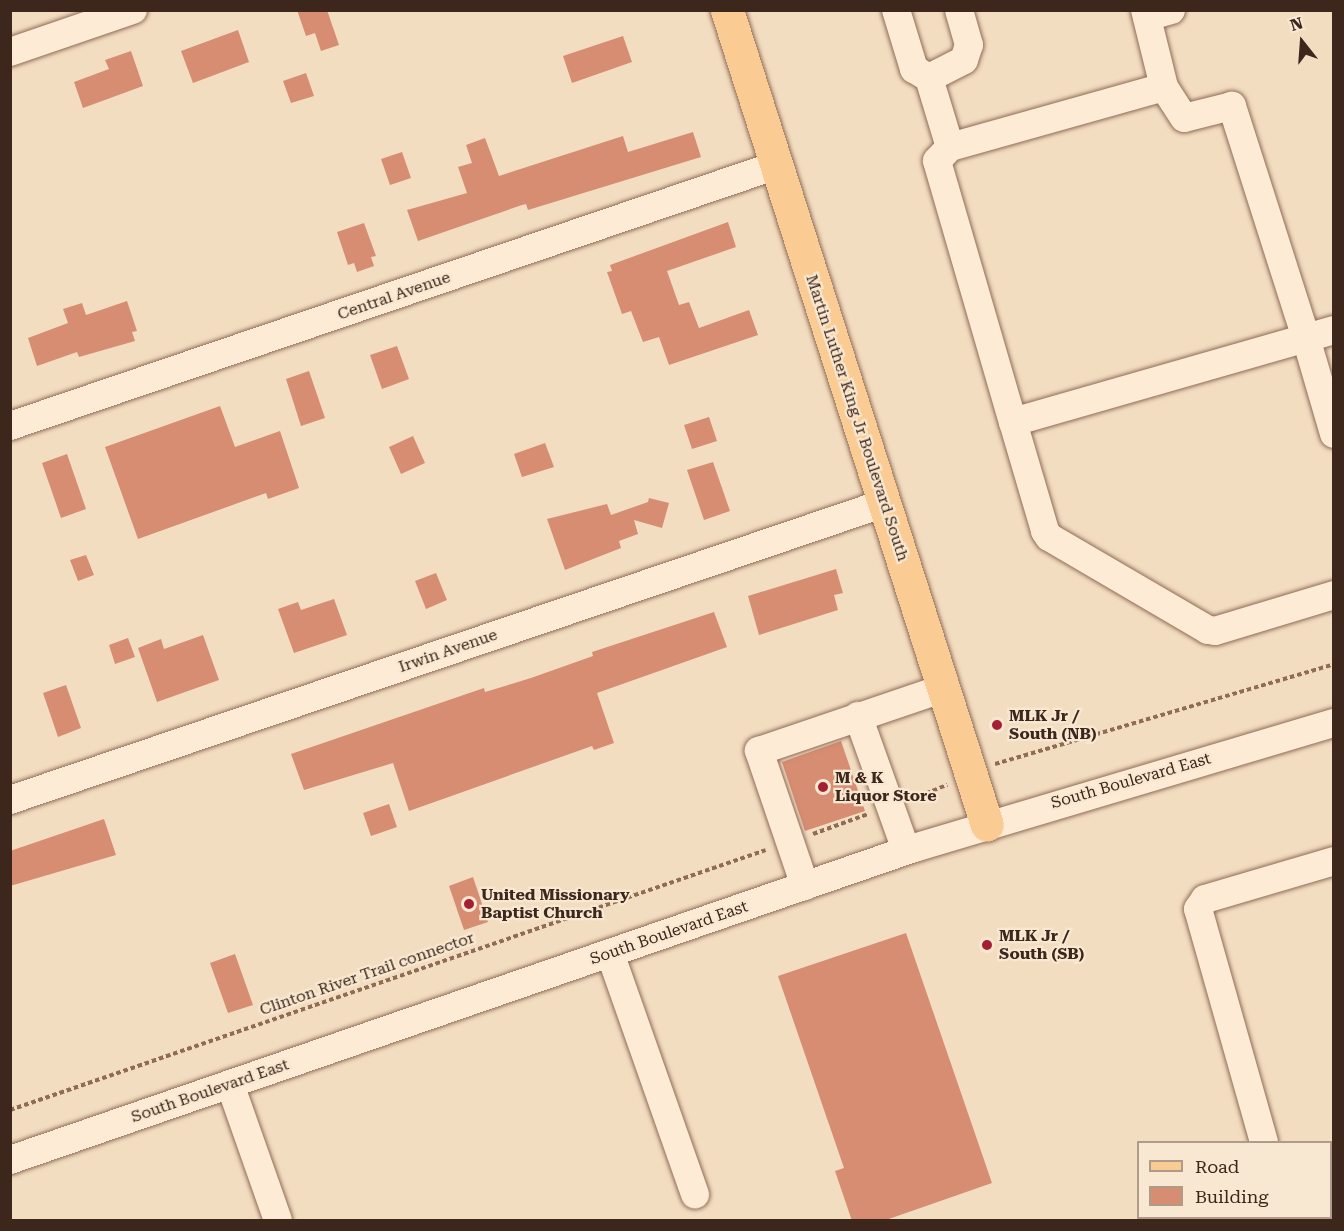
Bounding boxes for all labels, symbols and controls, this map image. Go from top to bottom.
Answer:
north arrow [1272,12,1332,72]
text: N [1288,13,1305,35]
street label: Central Avenue [335,268,453,324]
street label: Martin Luther King Jr Boulevard South [802,272,912,564]
street label: Irwin Avenue [396,625,500,677]
place label: MLK Jr / South (NB) [1009,706,1096,744]
marker: MLK Jr / South (NB) [990,718,1004,732]
street label: South Boulevard East [1049,749,1213,813]
place label: M & K Liquor Store [835,768,937,806]
marker: M & K Liquor Store [816,780,830,794]
place label: United Missionary Baptist Church [481,885,630,923]
marker: United Missionary Baptist Church [462,897,476,911]
street label: South Boulevard East [588,897,750,969]
place label: MLK Jr / South (SB) [999,926,1084,964]
street label: Clinton River Trail connector [257,928,477,1020]
marker: MLK Jr / South (SB) [980,938,994,952]
street label: South Boulevard East [129,1055,291,1127]
legend [1137,1141,1332,1219]
text: Road [1195,1156,1239,1177]
text: Building [1195,1186,1269,1207]

